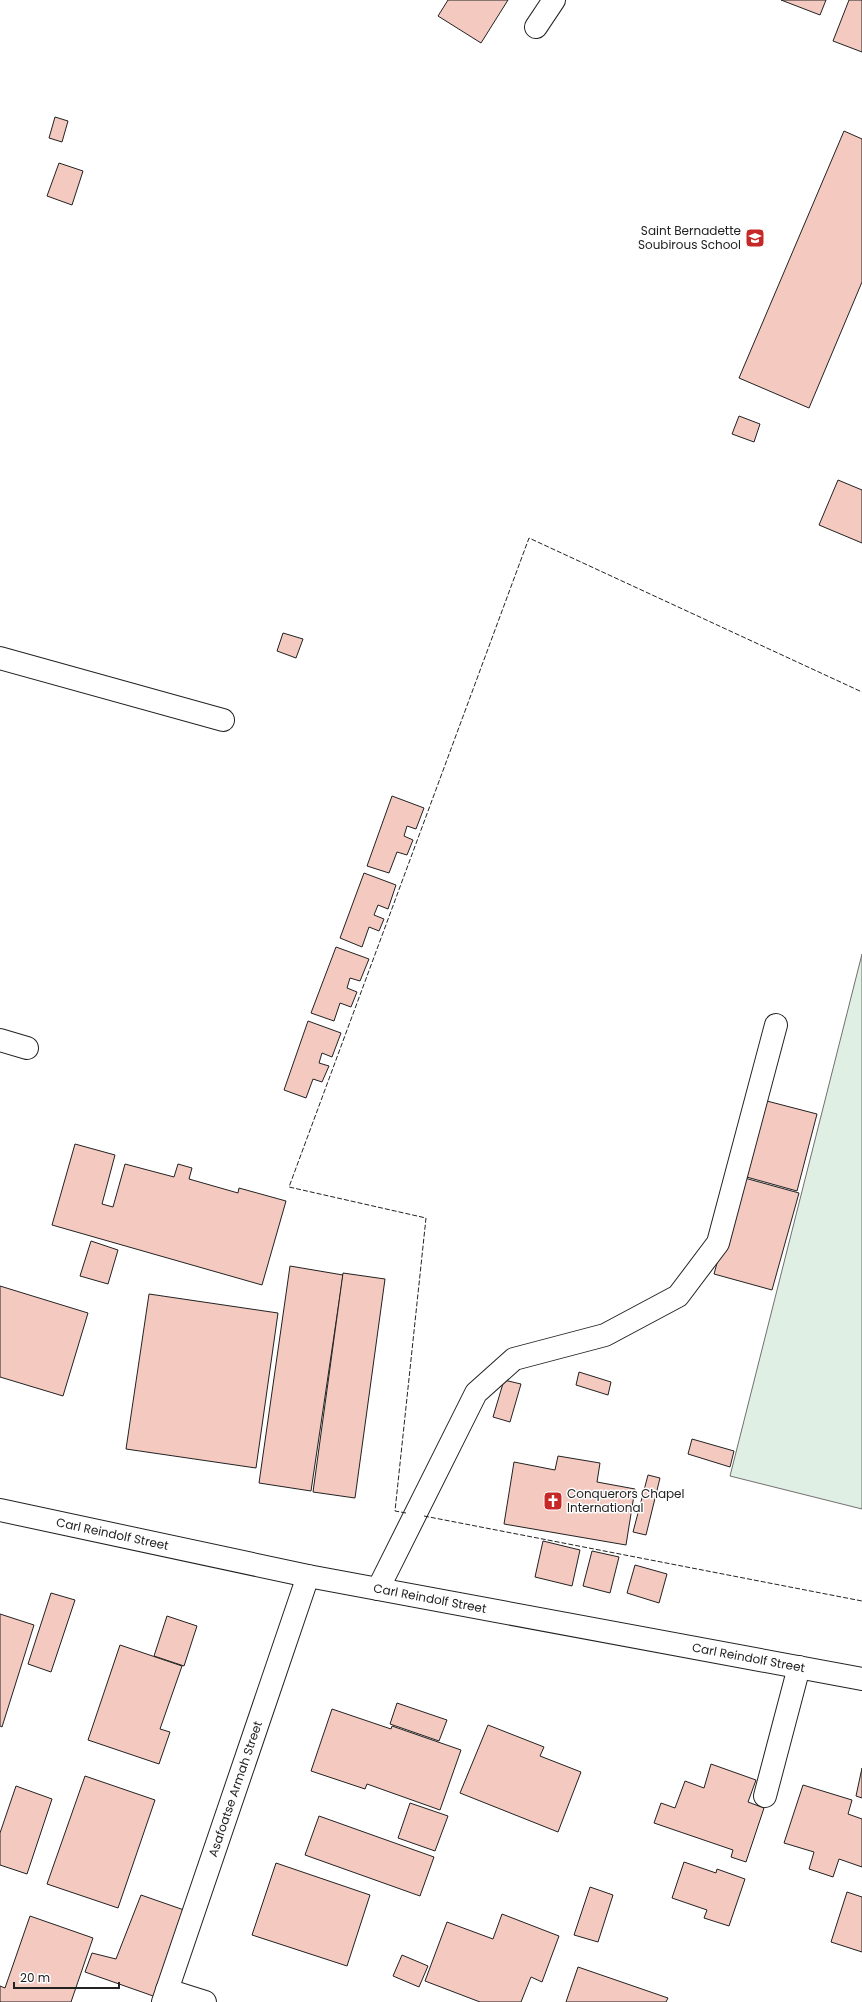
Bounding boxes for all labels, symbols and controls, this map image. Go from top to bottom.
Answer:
place label: Saint Bernadette Soubirous School [638,222,741,253]
school or university icon: Saint Bernadette Soubirous School [744,227,766,249]
place label: Conquerors Chapel International [567,1485,685,1516]
church icon: Conquerors Chapel International [542,1490,564,1512]
street label: Carl Reindolf Street [55,1513,170,1554]
street label: Carl Reindolf Street [372,1579,488,1617]
street label: Carl Reindolf Street [691,1639,806,1676]
street label: Asafoatse Armah Street [204,1719,266,1859]
scale bar [14,1964,119,1990]
text: 20 m [20,1969,50,1986]

